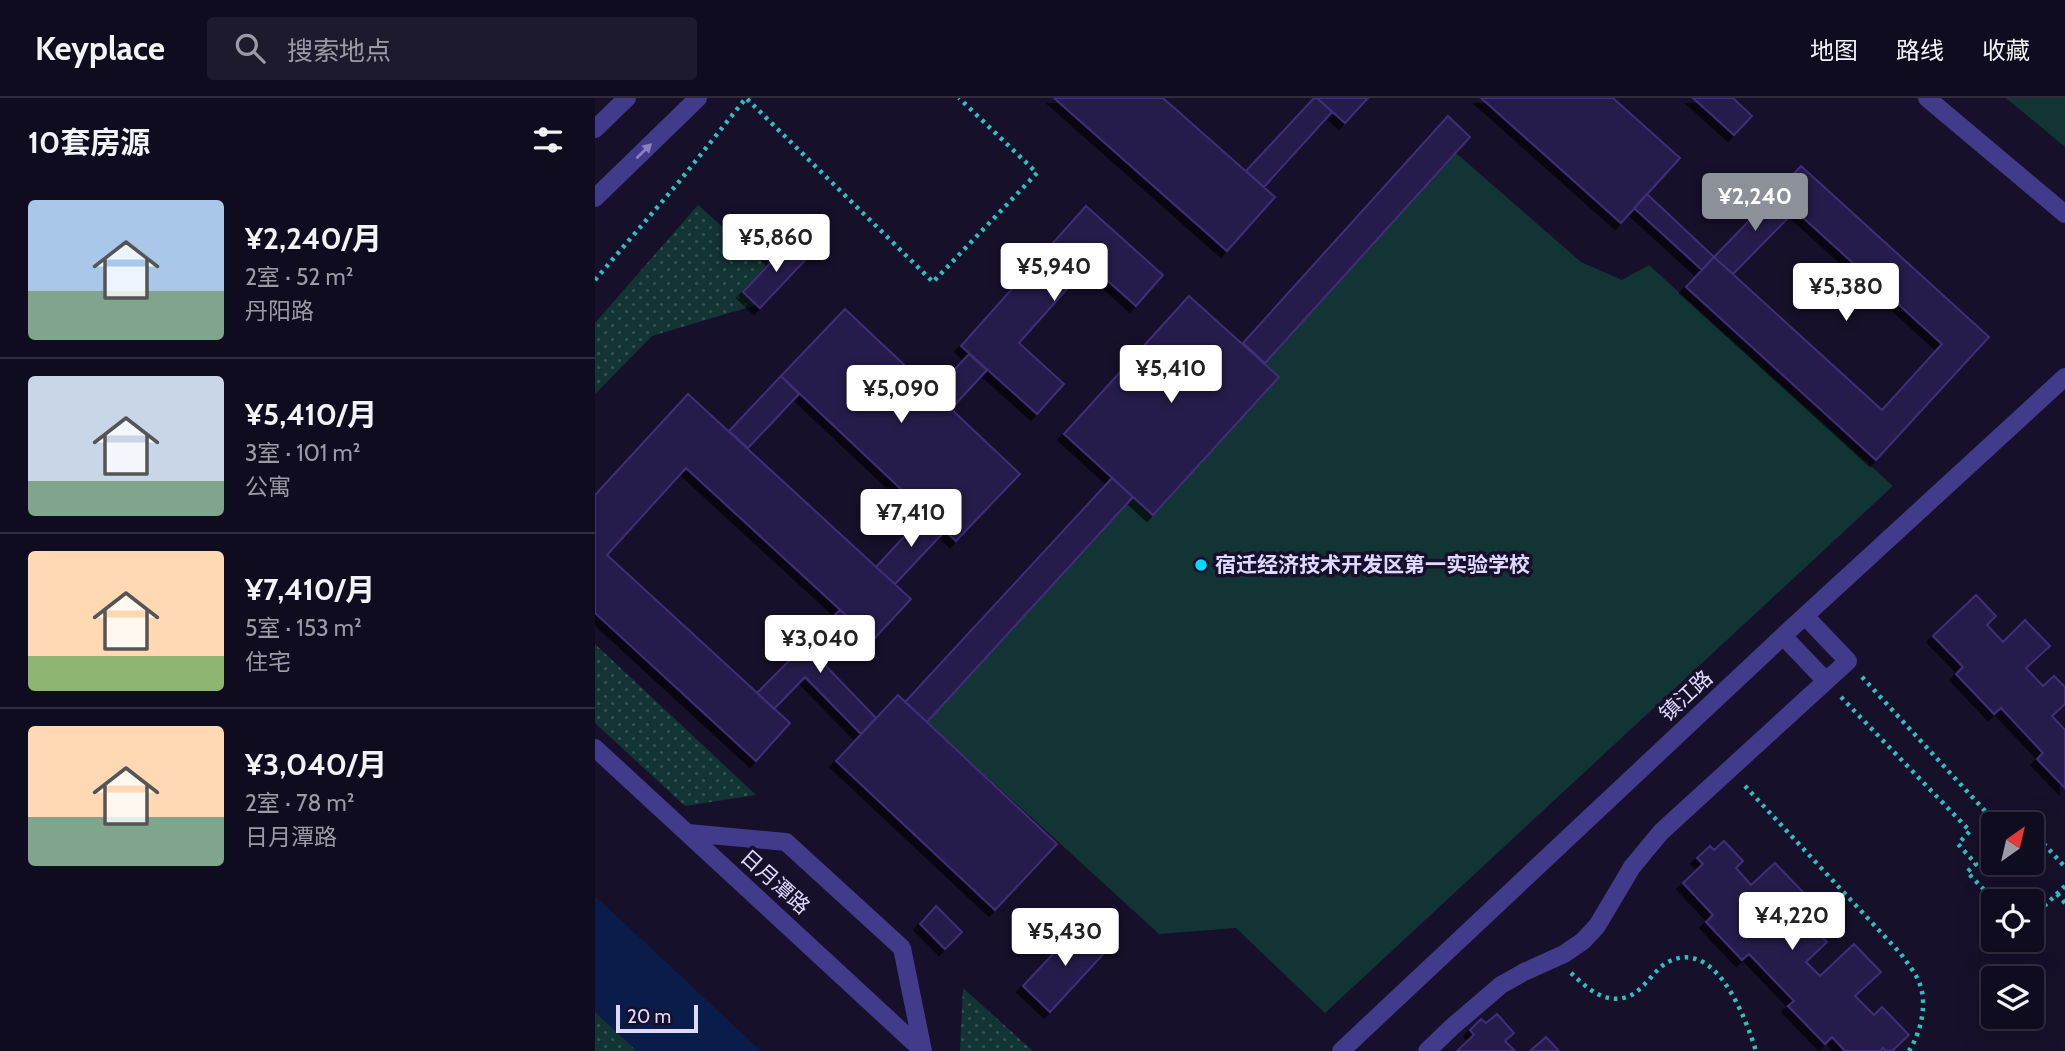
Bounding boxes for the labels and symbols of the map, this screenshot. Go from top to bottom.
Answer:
one-way arrow [635,143,652,159]
pin: ¥2,240 [1698,174,1812,233]
pin: ¥5,860 [719,214,833,274]
pin: ¥5,940 [997,244,1111,303]
pin: ¥5,380 [1789,264,1903,323]
pin: ¥5,410 [1114,345,1228,405]
pin: ¥5,090 [844,366,958,425]
pin: ¥7,410 [854,490,968,549]
place label: 宿迁经济技术开发区第一实验学校 [1215,552,1530,577]
marker: 宿迁经济技术开发区第一实验学校 [1193,557,1209,573]
pin: ¥3,040 [763,616,877,675]
street label: 镇江路 [1654,665,1717,726]
north arrow [1981,812,2044,875]
street label: 日月潭路 [736,844,815,919]
pin: ¥4,220 [1735,892,1849,952]
pin: ¥5,430 [1008,908,1122,968]
scale bar [616,1002,698,1034]

